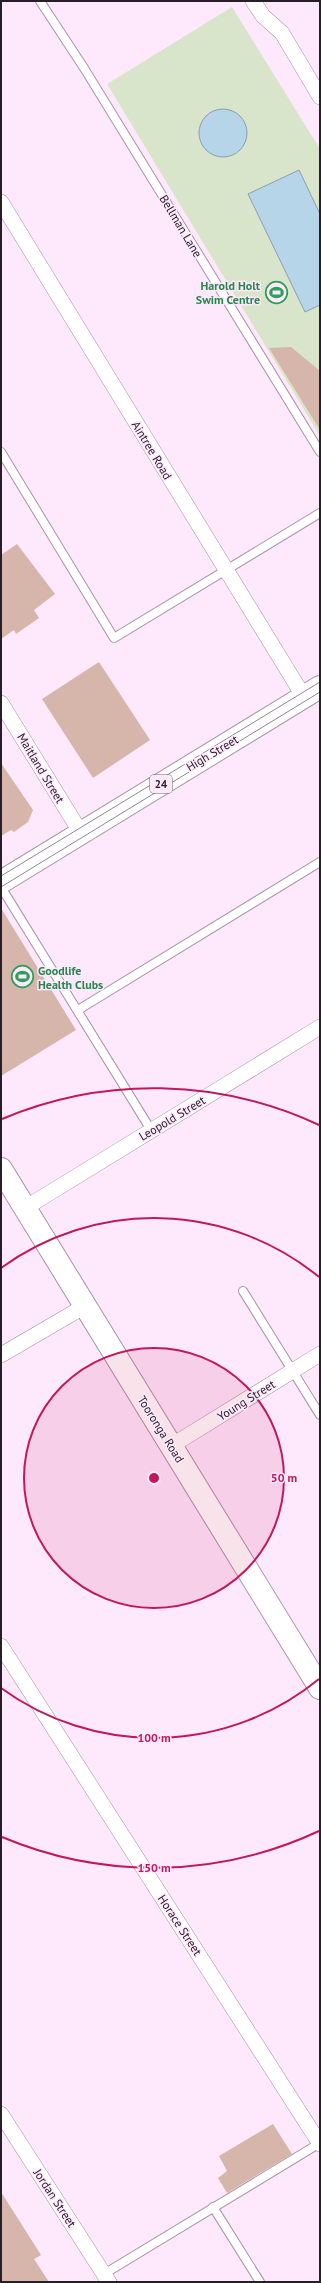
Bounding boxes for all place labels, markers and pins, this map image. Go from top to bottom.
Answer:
place label: Harold Holt Swim Centre [196,278,261,307]
sports icon: Harold Holt Swim Centre [263,279,289,305]
place label: Goodlife Health Clubs [38,963,103,992]
sports icon: Goodlife Health Clubs [10,964,36,990]
centre of rings [147,1471,161,1485]

